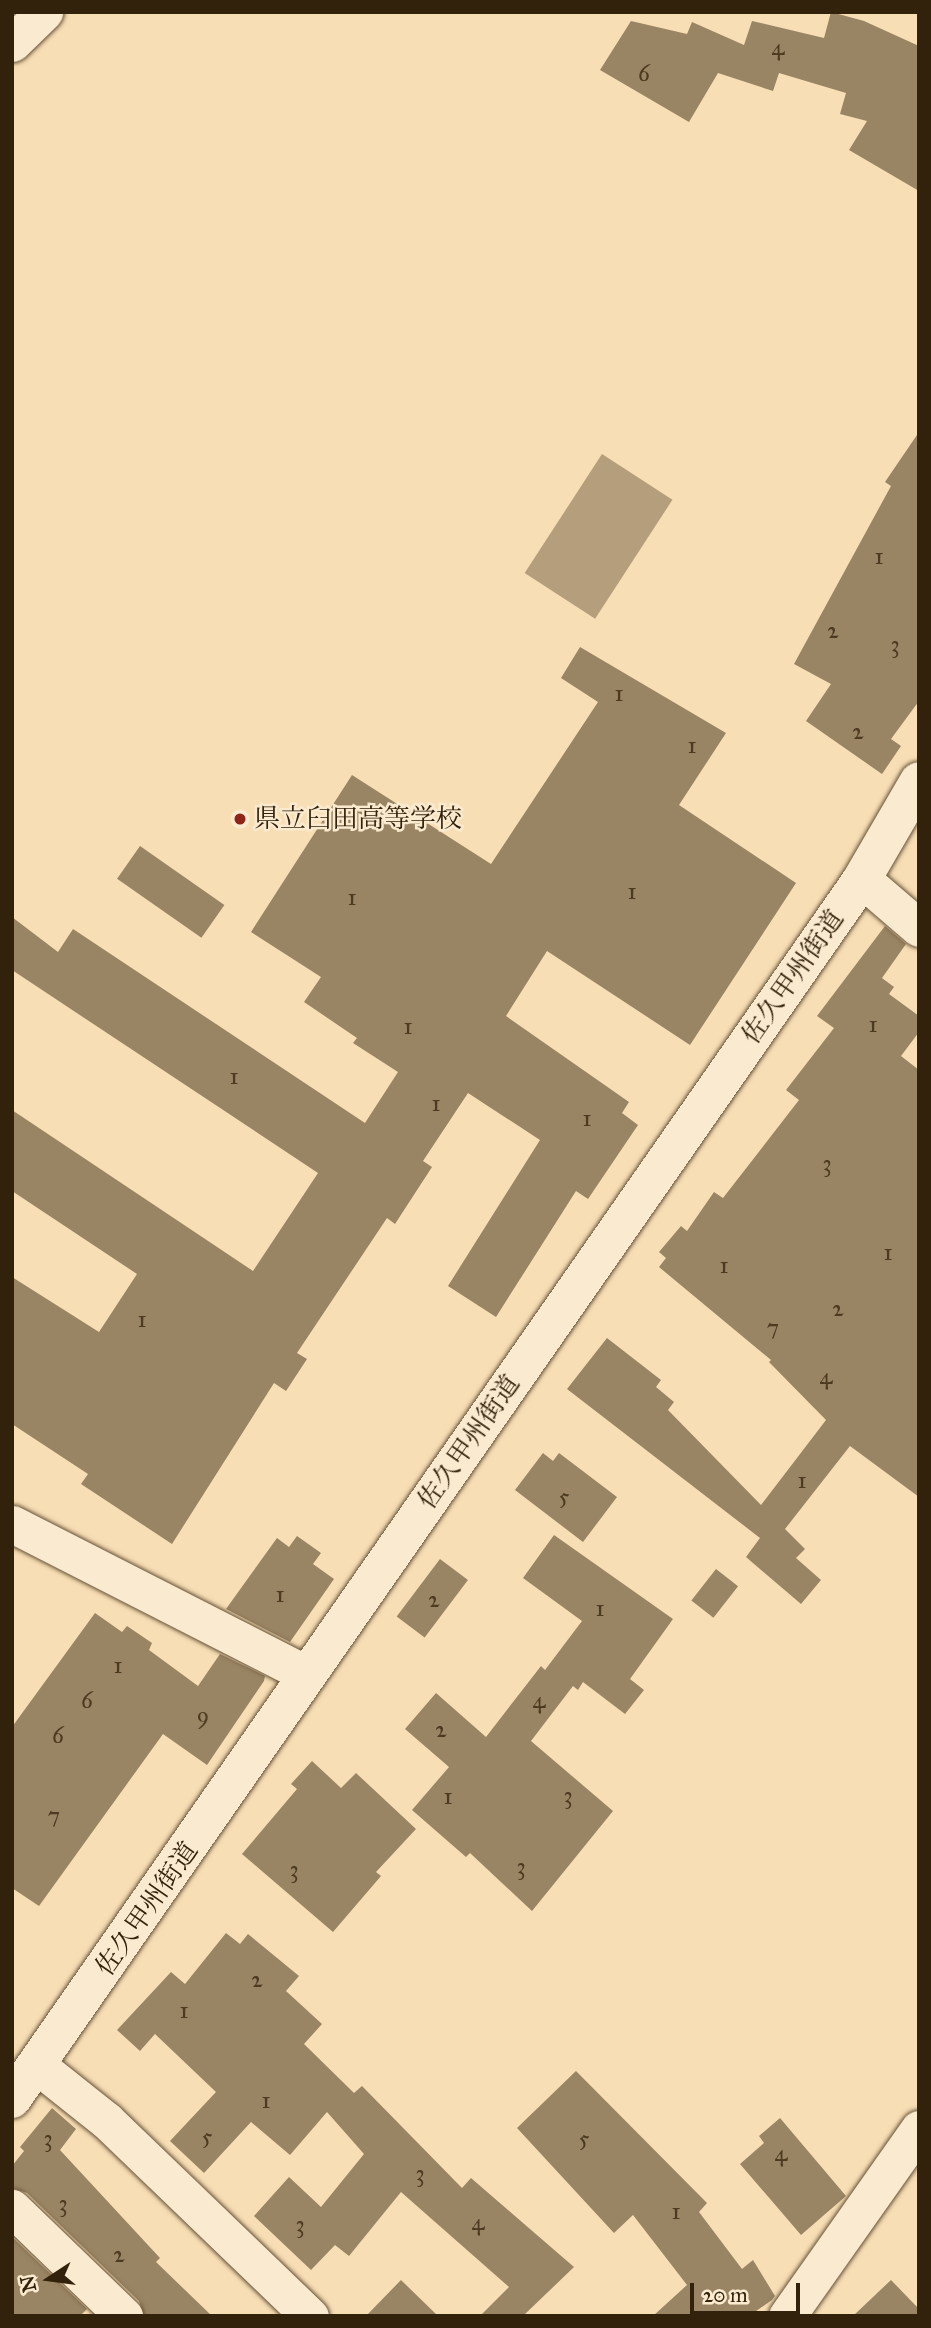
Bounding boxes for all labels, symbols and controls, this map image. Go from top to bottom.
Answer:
house number: 4 [772,33,784,61]
house number: 6 [638,59,650,87]
house number: 1 [874,542,884,570]
house number: 2 [827,616,839,644]
house number: 3 [890,630,900,658]
house number: 1 [614,679,624,707]
house number: 2 [852,717,864,745]
house number: 1 [687,731,697,759]
place label: 県立臼田高等学校 [254,803,462,835]
marker: 県立臼田高等学校 [232,811,248,827]
house number: 1 [627,877,637,905]
house number: 1 [347,883,357,911]
street label: 佐久甲州街道 [735,904,851,1050]
house number: 1 [868,1010,878,1038]
house number: 1 [403,1012,413,1040]
house number: 1 [229,1062,239,1090]
house number: 1 [431,1089,441,1117]
house number: 1 [582,1104,592,1132]
house number: 3 [822,1149,832,1177]
house number: 1 [883,1238,893,1266]
house number: 1 [719,1251,729,1279]
house number: 2 [832,1294,844,1322]
house number: 1 [137,1305,147,1333]
house number: 7 [767,1313,779,1341]
house number: 4 [820,1362,832,1390]
street label: 佐久甲州街道 [411,1369,527,1515]
house number: 1 [797,1466,807,1494]
house number: 5 [559,1482,569,1510]
house number: 1 [275,1580,285,1608]
house number: 2 [428,1585,440,1613]
house number: 1 [595,1594,605,1622]
house number: 1 [113,1651,123,1679]
house number: 6 [81,1686,93,1714]
house number: 4 [533,1686,545,1714]
house number: 9 [197,1701,209,1729]
house number: 2 [435,1715,447,1743]
house number: 6 [52,1721,64,1749]
house number: 3 [563,1781,573,1809]
house number: 1 [443,1782,453,1810]
house number: 7 [48,1801,60,1829]
street label: 佐久甲州街道 [89,1836,205,1982]
house number: 3 [516,1852,526,1880]
house number: 3 [289,1855,299,1883]
house number: 2 [251,1965,263,1993]
house number: 1 [179,1996,189,2024]
house number: 1 [261,2086,271,2114]
house number: 5 [202,2122,212,2150]
house number: 3 [43,2124,53,2152]
house number: 5 [579,2124,589,2152]
house number: 4 [775,2139,787,2167]
house number: 3 [415,2159,425,2187]
house number: 3 [58,2189,68,2217]
house number: 1 [671,2197,681,2225]
house number: 4 [472,2208,484,2236]
house number: 3 [295,2210,305,2238]
house number: 2 [113,2240,125,2268]
north arrow [14,2244,84,2314]
scale bar [693,2268,803,2312]
text: N [15,2273,41,2294]
text: 20 m [703,2282,748,2308]

